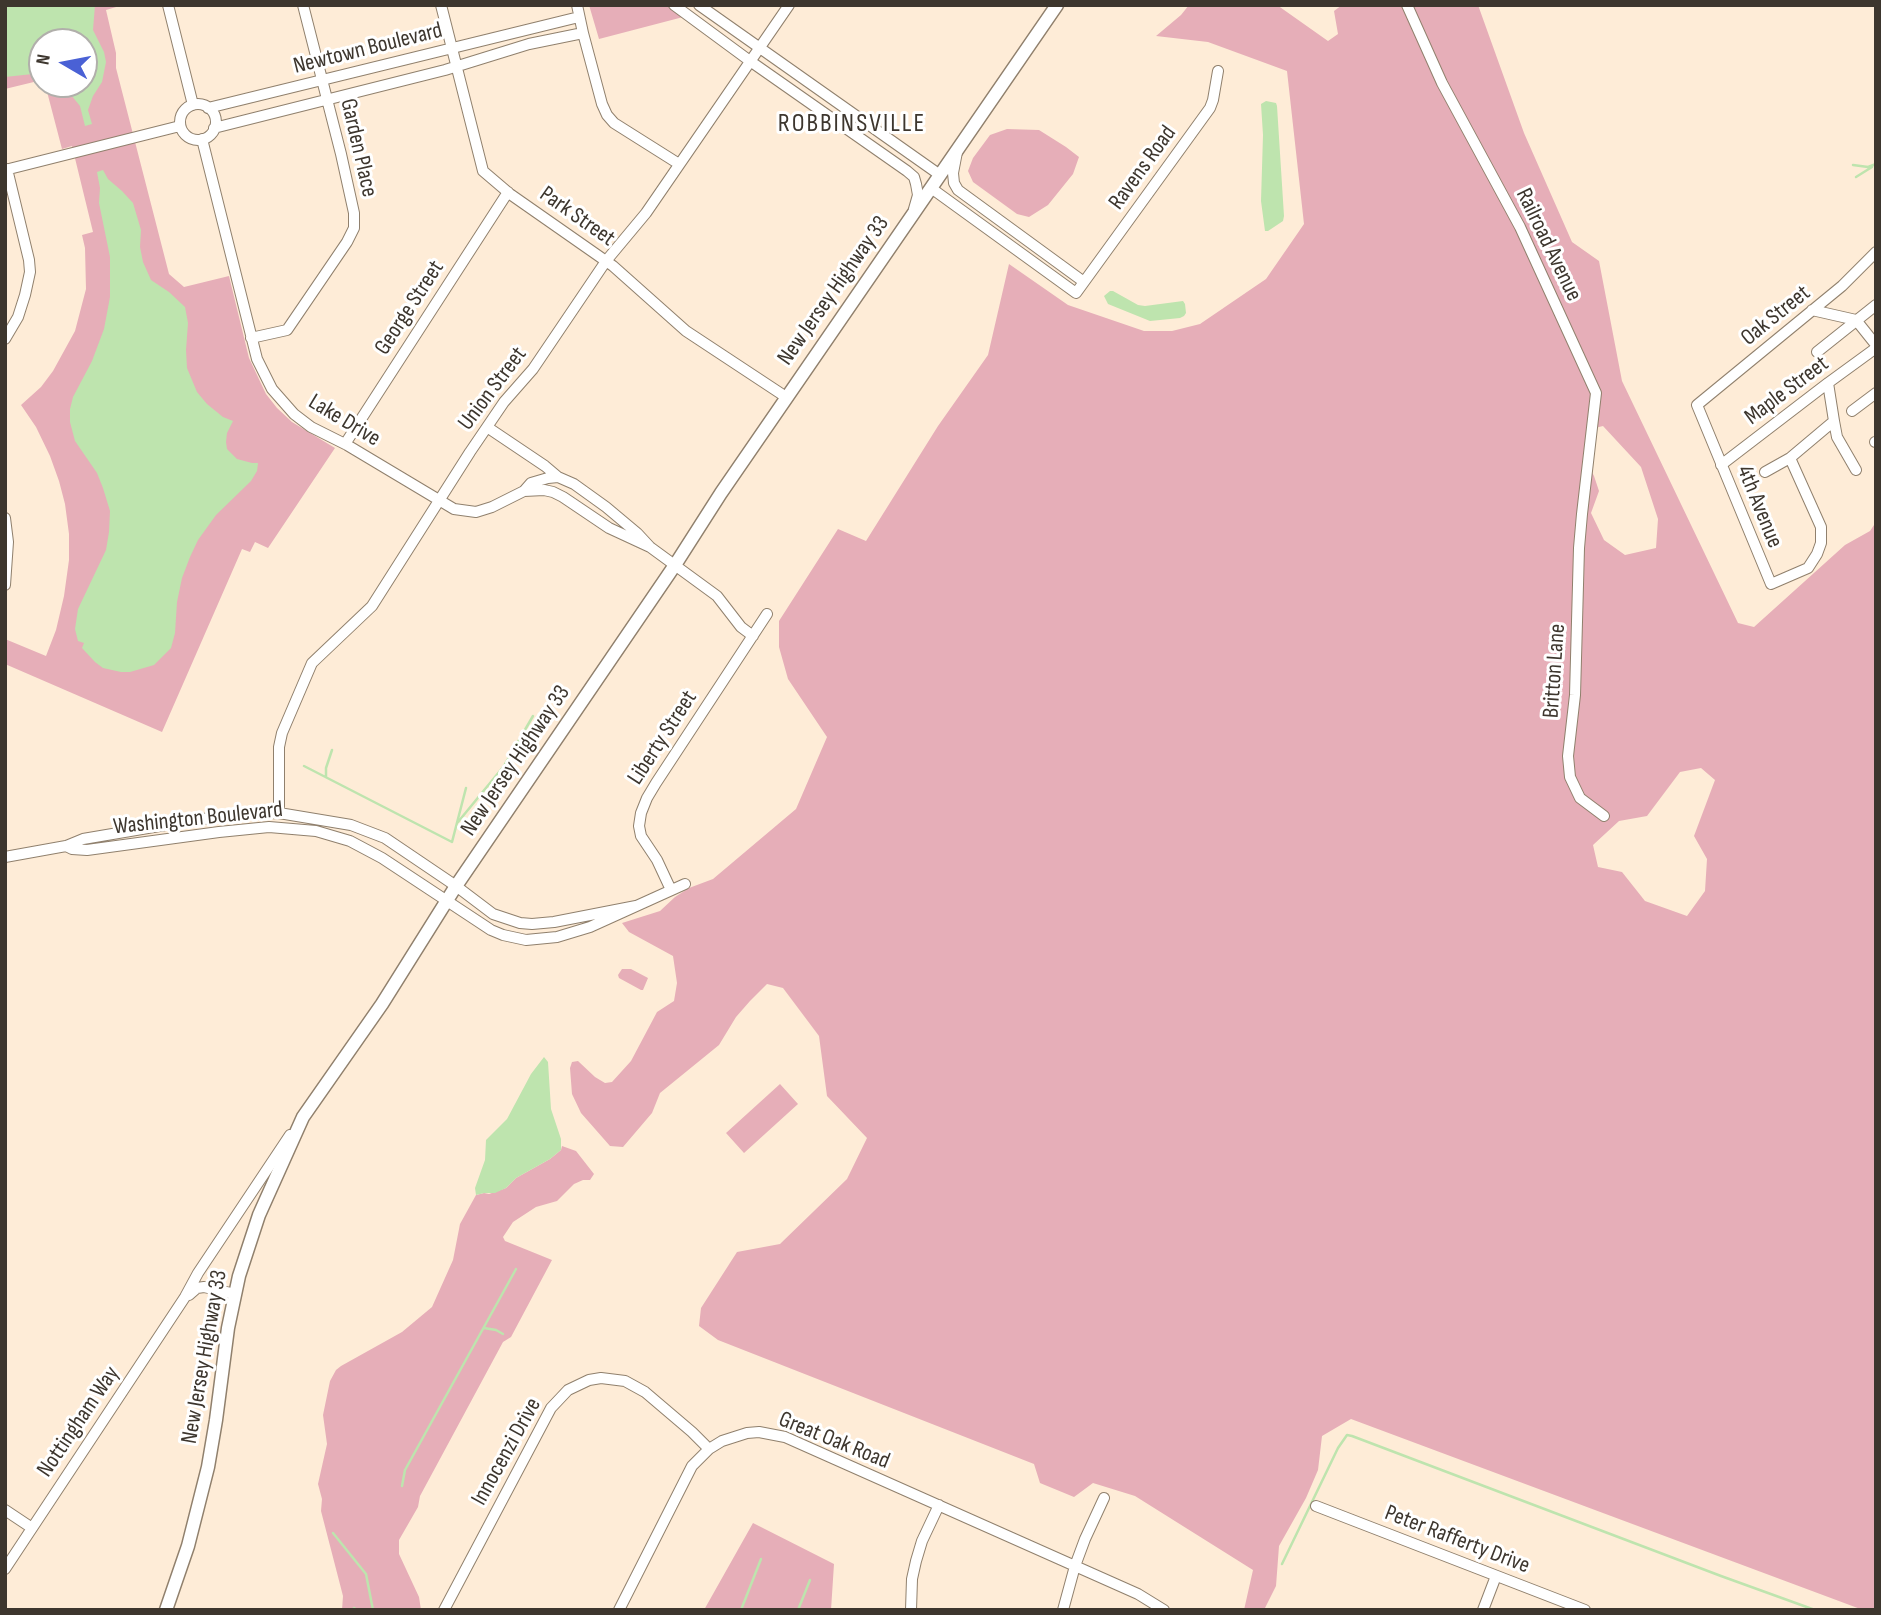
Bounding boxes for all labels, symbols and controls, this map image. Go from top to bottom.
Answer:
street label: Newtown Boulevard [291,17,445,81]
north arrow [28,28,98,98]
text: N [32,53,56,67]
street label: Garden Place [333,96,383,200]
district label: ROBBINSVILLE [779,108,925,140]
street label: Ravens Road [1103,121,1183,215]
street label: Park Street [534,181,620,253]
street label: Railroad Avenue [1509,184,1587,306]
street label: New Jersey Highway 33 [772,211,896,371]
street label: George Street [369,256,451,360]
street label: Oak Street [1736,280,1816,352]
street label: Union Street [453,342,533,436]
street label: Maple Street [1740,351,1834,431]
street label: Lake Drive [303,389,385,453]
street label: 4th Avenue [1730,462,1788,552]
street label: Britton Lane [1538,623,1572,719]
street label: New Jersey Highway 33 [455,680,577,842]
street label: Liberty Street [622,686,704,790]
street label: Washington Boulevard [112,796,284,842]
street label: New Jersey Highway 33 [176,1268,234,1446]
street label: Nottingham Way [32,1361,126,1483]
street label: Innocenzi Drive [466,1394,548,1510]
street label: Great Oak Road [774,1406,894,1476]
street label: Peter Rafferty Drive [1381,1500,1533,1580]

